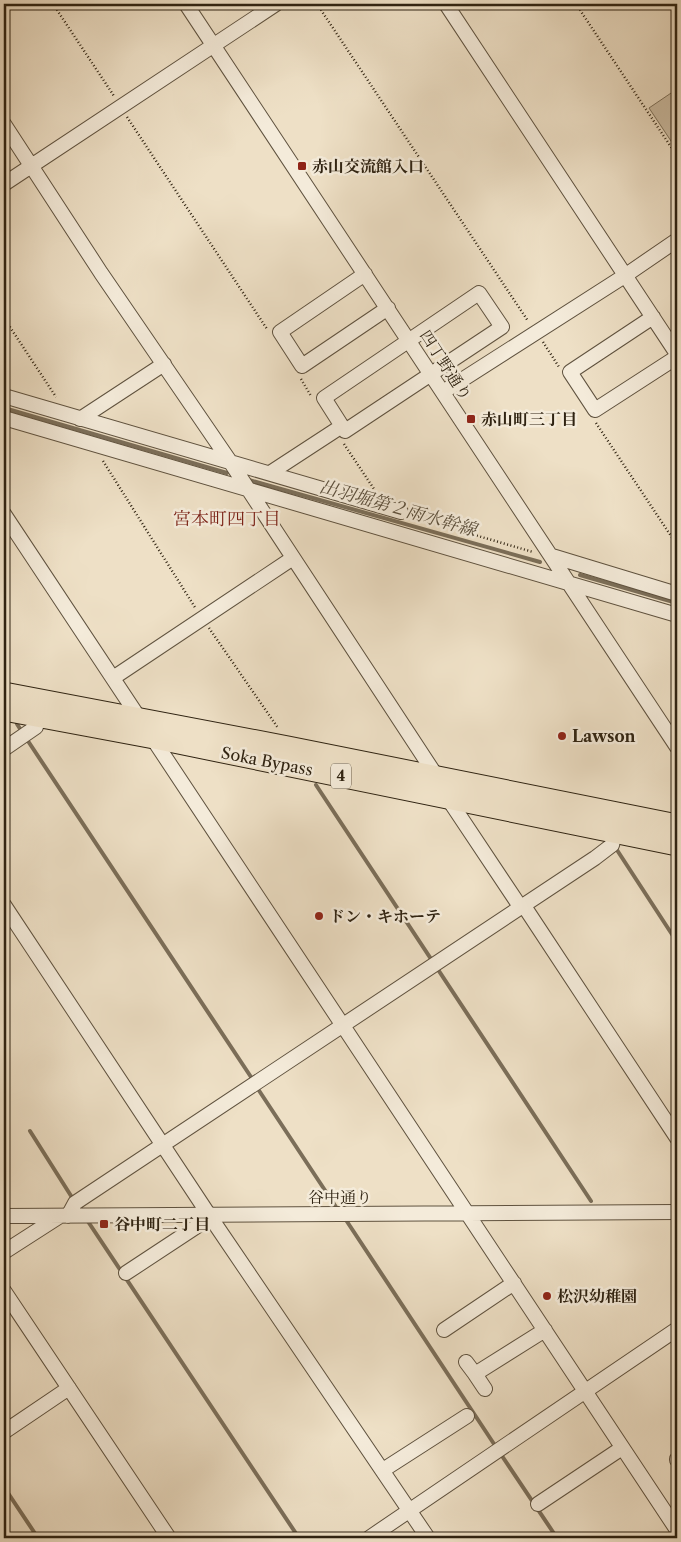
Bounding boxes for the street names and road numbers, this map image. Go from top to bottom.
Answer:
street label: 四丁野通り [416,326,476,404]
street label: Soka Bypass [219,742,315,780]
road number: 4 [331,764,351,788]
street label: 谷中通り [308,1187,372,1207]

